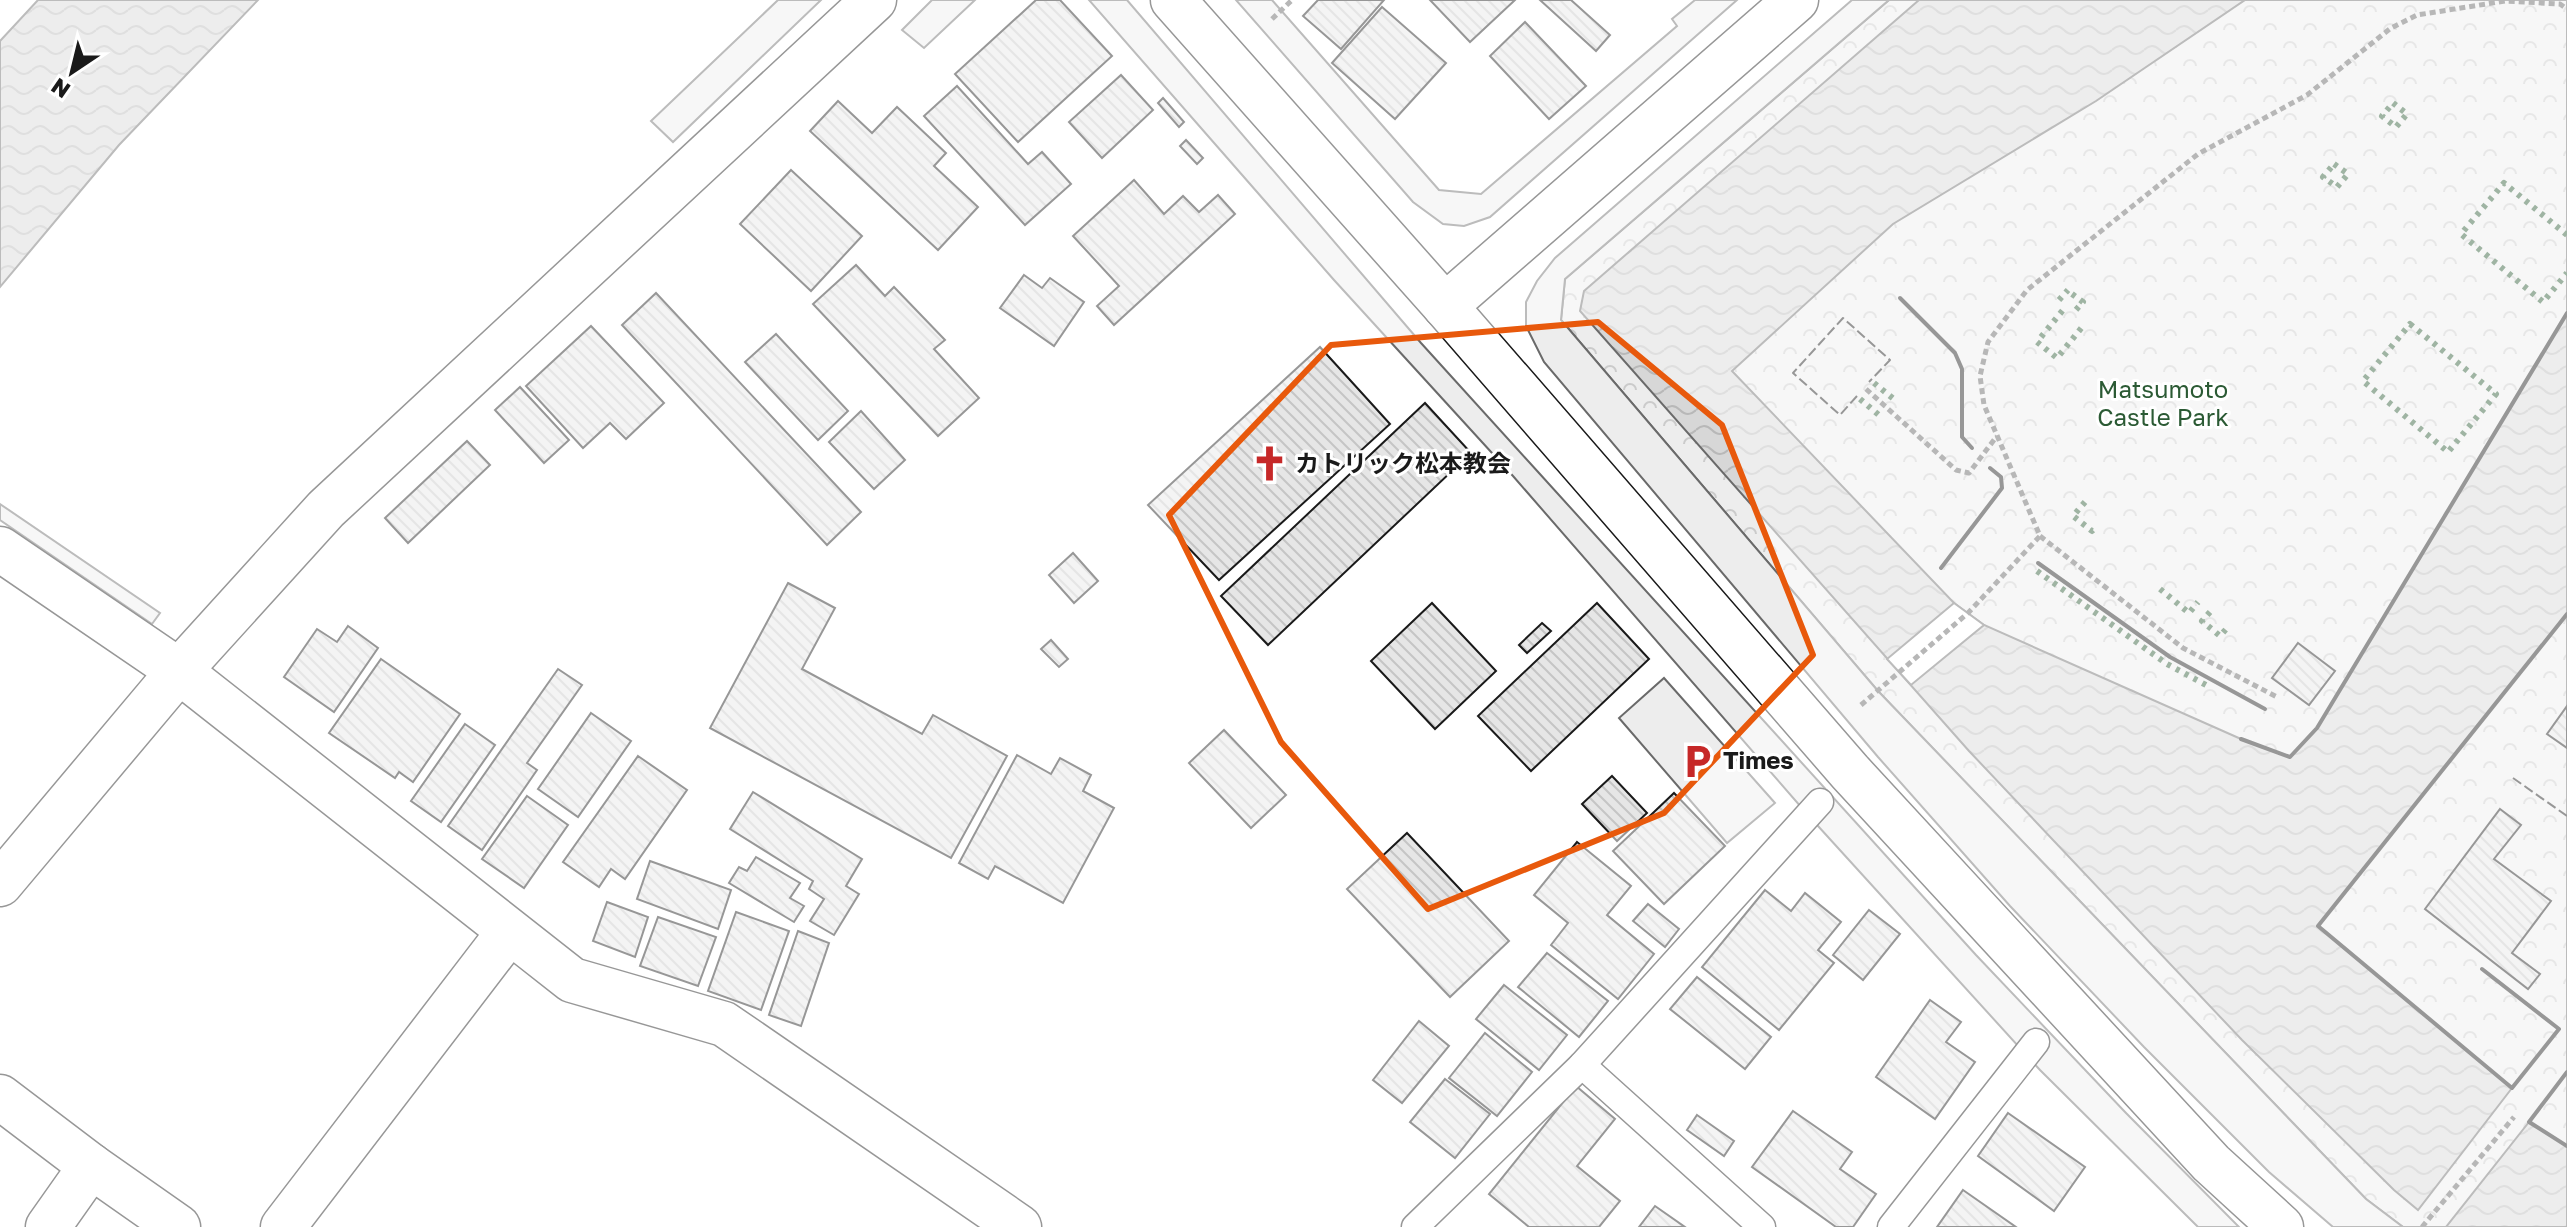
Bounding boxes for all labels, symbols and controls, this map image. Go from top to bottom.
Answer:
north arrow [32,32,112,112]
text: N [46,73,75,105]
park label: Matsumoto Castle Park [2097,374,2229,431]
church icon: カトリック松本教会 [1250,445,1288,483]
place label: カトリック松本教会 [1295,448,1511,477]
parking icon: Times [1678,742,1716,780]
place label: Times [1723,745,1794,774]

